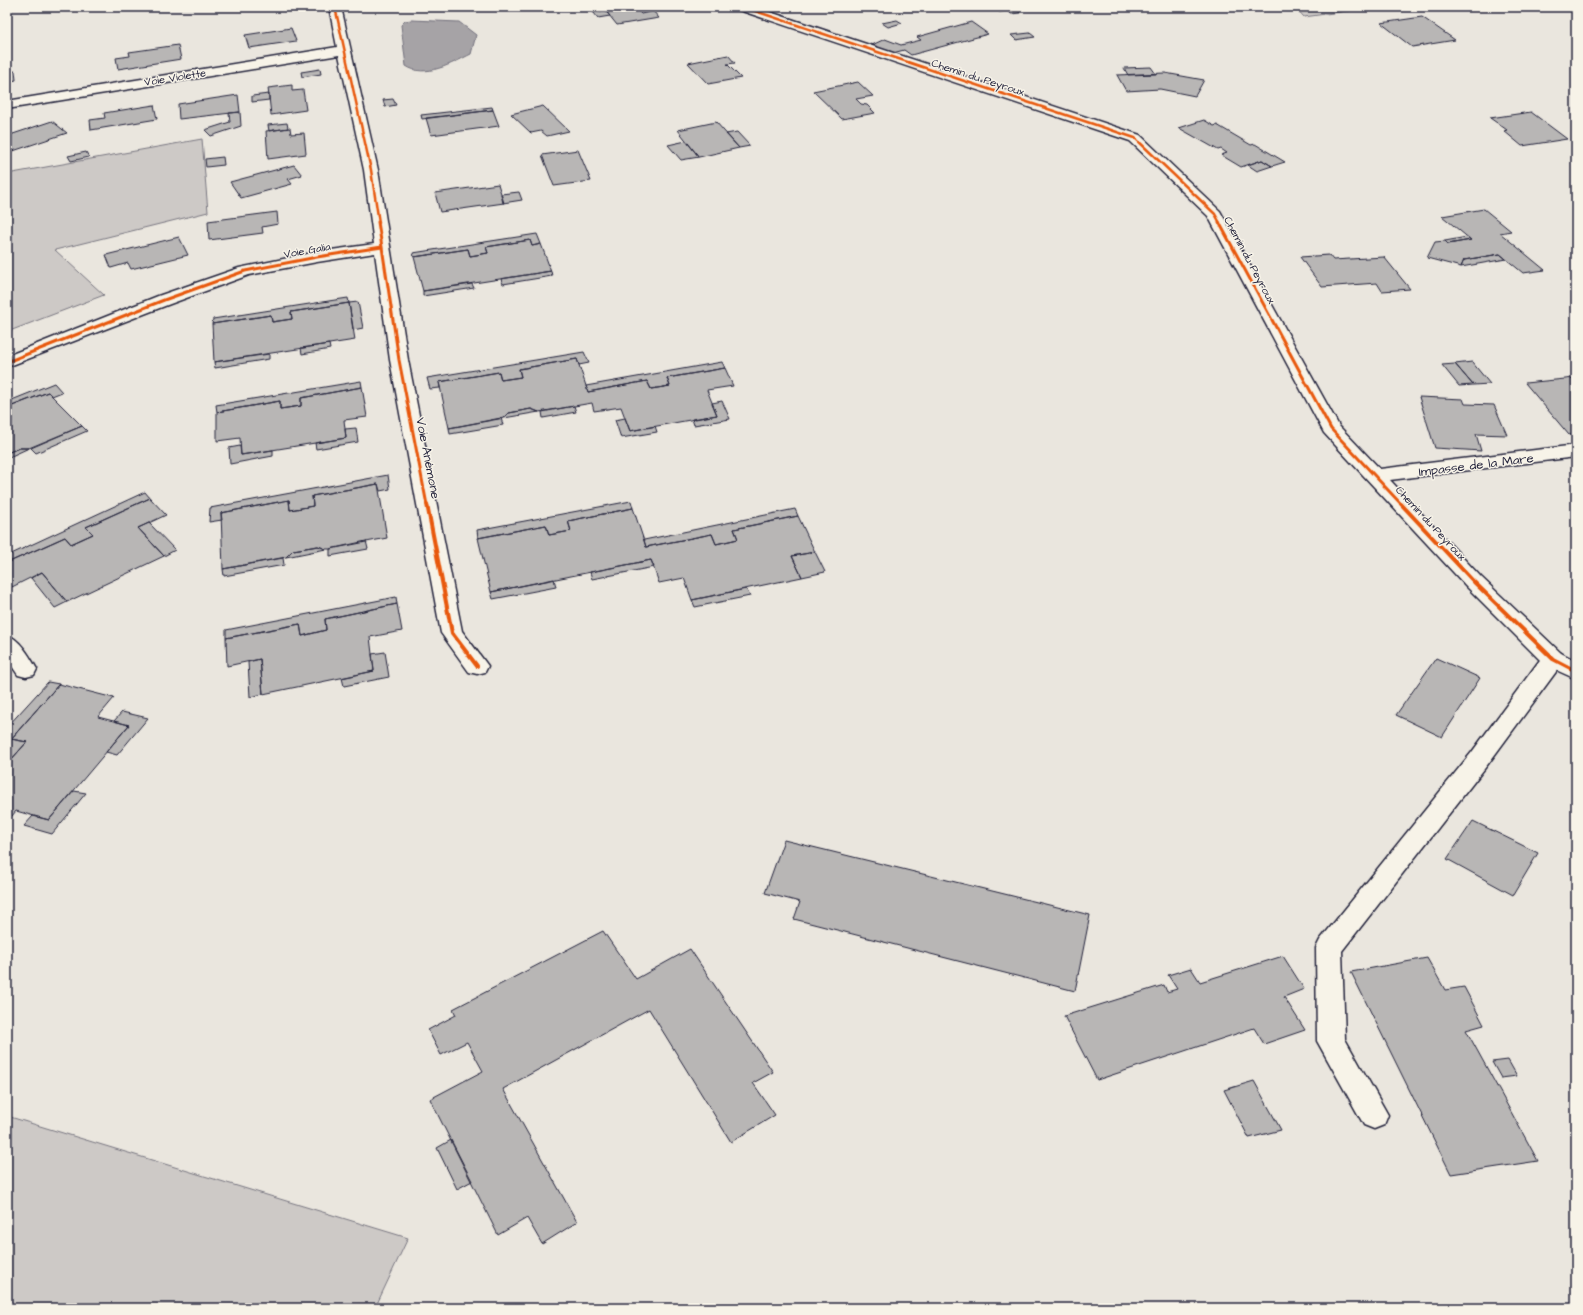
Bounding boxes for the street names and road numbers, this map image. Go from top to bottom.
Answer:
street label: Chemin du Peyroux [929,55,1027,101]
street label: Voie Violette [143,65,207,90]
street label: Chemin du Peyroux [1219,214,1279,308]
street label: Voie Galia [282,239,332,262]
street label: Voie Anémone [411,416,445,500]
street label: Impasse de la Mare [1418,449,1535,481]
street label: Chemin du Peyroux [1391,483,1470,565]

